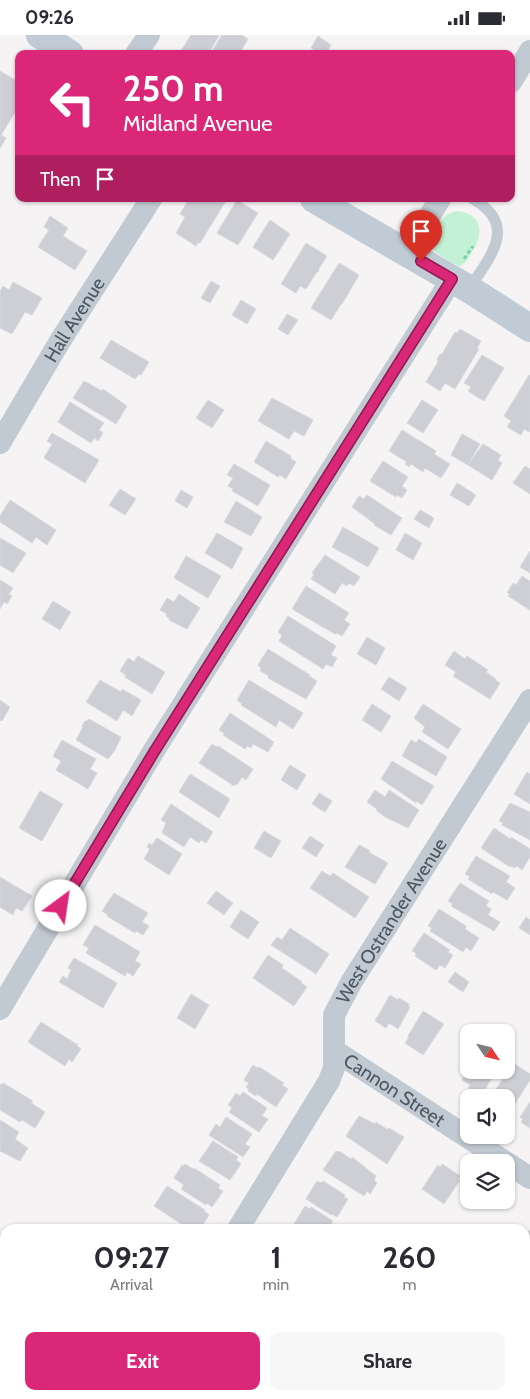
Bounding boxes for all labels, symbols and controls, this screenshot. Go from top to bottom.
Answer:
text: 09:26 [25,6,74,29]
text: 250 m [123,67,223,110]
icon: left [40,70,105,135]
text: Midland Avenue [123,110,273,137]
icon: arrive [91,165,119,193]
text: Then [40,168,81,191]
pin [400,210,442,261]
icon: arrive [407,217,435,245]
street label: Hall Avenue [39,273,110,366]
street label: West Ostrander Avenue [331,833,451,1007]
position arrow [34,879,86,931]
north arrow [460,1024,515,1079]
map controls [460,1024,515,1209]
street label: Cannon Street [339,1048,450,1131]
button: sound [460,1089,515,1144]
button: layers [460,1154,515,1209]
text: 09:27 [93,1239,169,1276]
text: 1 [270,1239,282,1276]
text: 260 [383,1239,437,1276]
text: Arrival [110,1275,153,1294]
text: min [263,1275,289,1294]
text: m [403,1275,417,1294]
button: Exit [25,1332,260,1390]
button: Share [270,1332,505,1390]

